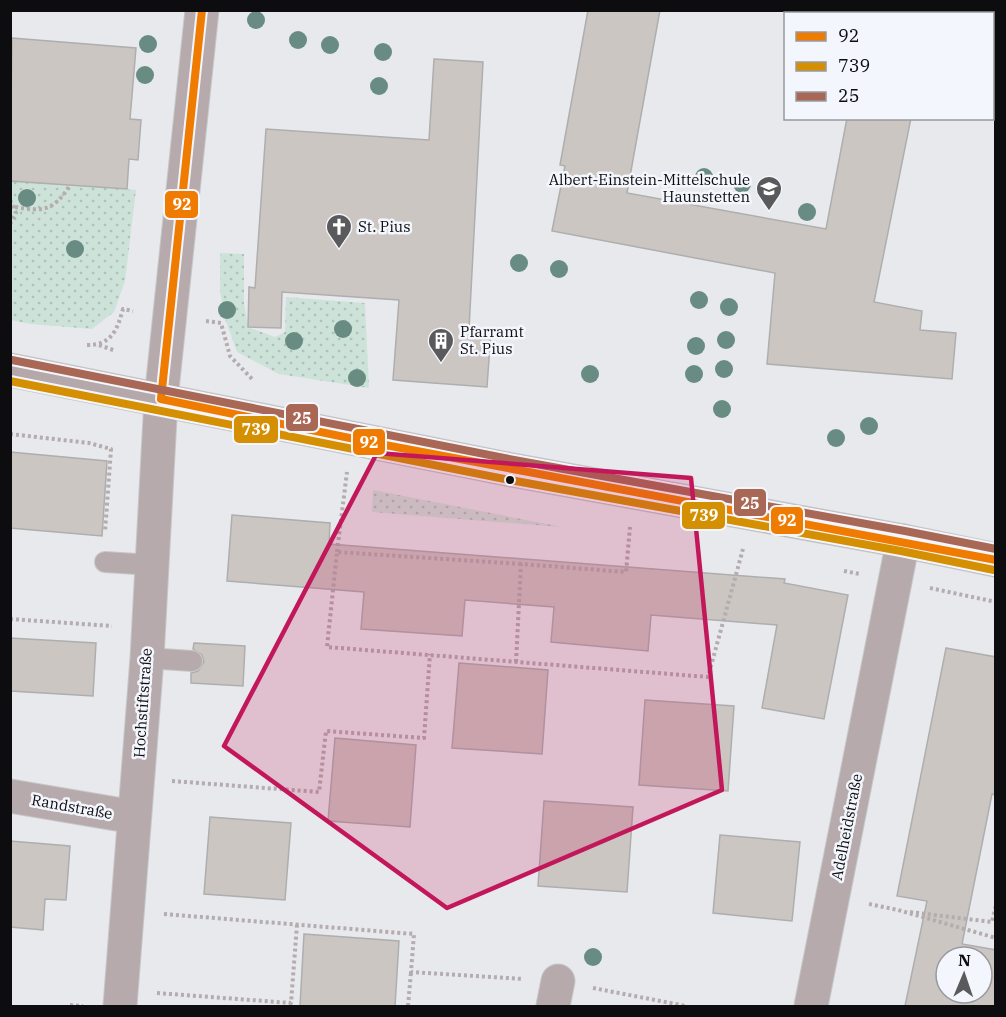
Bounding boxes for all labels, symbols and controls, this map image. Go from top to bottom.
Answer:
legend [784,12,994,120]
text: 92 [838,24,860,47]
text: 739 [838,54,870,77]
text: 25 [838,84,860,107]
place label: Albert-Einstein-Mittelschule Haunstetten [549,170,750,206]
school or university icon: Albert-Einstein-Mittelschule Haunstetten [754,174,784,212]
line badge: 92 [164,190,199,219]
text: 92 [172,194,192,214]
church icon: St. Pius [324,212,354,250]
place label: St. Pius [358,217,410,236]
place label: Pfarramt St. Pius [460,322,524,358]
building icon: Pfarramt St. Pius [426,326,456,364]
line badge: 25 [285,403,319,432]
text: 25 [292,408,312,428]
line badge: 739 [233,415,279,444]
text: 739 [242,419,270,439]
line badge: 92 [352,428,386,456]
text: 92 [359,432,379,452]
unlabelled marker [504,474,516,486]
line badge: 25 [733,488,767,517]
text: 25 [740,493,760,513]
line badge: 739 [681,501,726,530]
text: 739 [690,505,718,525]
line badge: 92 [770,506,804,535]
text: 92 [777,510,797,530]
street label: Hochstiftstraße [129,647,156,759]
street label: Adelheidstraße [827,772,866,882]
street label: Randstraße [30,790,114,823]
north arrow [934,945,994,1005]
text: N [958,950,971,970]

